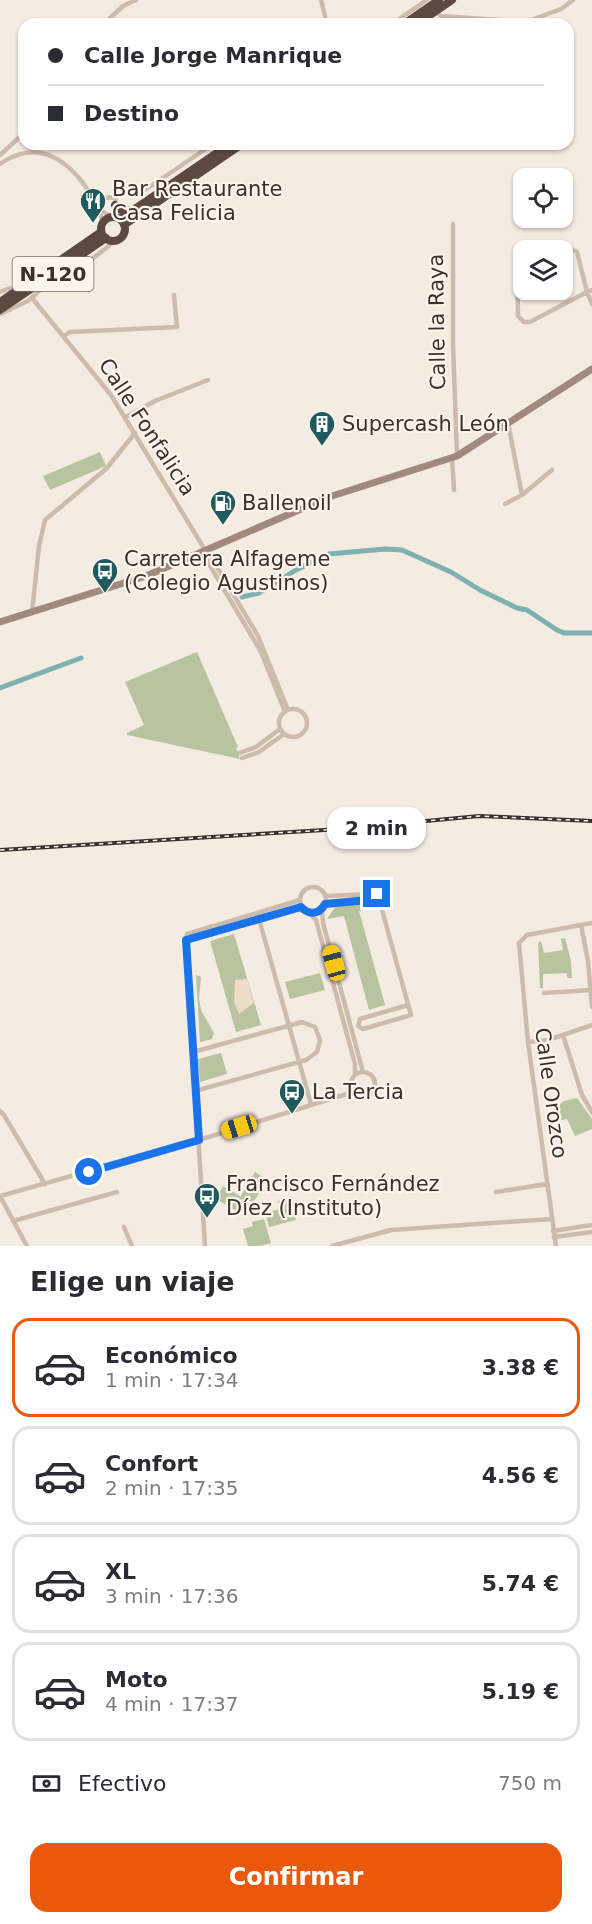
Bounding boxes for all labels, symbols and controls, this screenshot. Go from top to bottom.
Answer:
text: Calle Jorge Manrique [84,43,342,68]
text: Destino [84,101,179,126]
map controls [513,168,573,300]
button: locate [513,168,573,228]
place label: Bar Restaurante Casa Felicia [112,177,282,225]
restaurant icon: Bar Restaurante Casa Felicia [78,186,108,224]
button: layers [513,240,573,300]
street label: Calle la Raya [424,254,450,390]
road number: N-120 [13,257,94,291]
street label: Calle Fonfalicia [94,354,200,500]
building icon: Supercash León [307,409,337,447]
place label: Supercash León [342,412,509,436]
fuel station icon: Ballenoil [208,488,238,526]
place label: Ballenoil [242,491,332,515]
place label: Carretera Alfageme (Colegio Agustinos) [124,547,330,595]
bus stop icon: Carretera Alfageme (Colegio Agustinos) [90,556,120,594]
callout: 2 min [328,807,427,849]
text: 2 min [345,816,408,840]
route end [363,880,390,907]
car [321,943,347,983]
street label: Calle Orozco [530,1026,572,1160]
bus stop icon: La Tercia [277,1077,307,1115]
place label: La Tercia [312,1080,404,1104]
car [219,1113,259,1141]
route start [75,1158,102,1185]
place label: Francisco Fernández Díez (Instituto) [226,1172,440,1220]
bus stop icon: Francisco Fernández Díez (Instituto) [192,1181,222,1219]
text: Elige un viaje [30,1266,234,1297]
icon: car [33,1341,87,1395]
text: Económico [105,1343,238,1368]
text: 3.38 € [482,1355,559,1380]
text: 1 min · 17:34 [105,1368,239,1392]
icon: car [33,1449,87,1503]
text: Confort [105,1451,198,1476]
text: 4.56 € [482,1463,559,1488]
text: 2 min · 17:35 [105,1476,239,1500]
icon: car [33,1557,87,1611]
text: XL [105,1559,136,1584]
text: 5.74 € [482,1571,559,1596]
text: 3 min · 17:36 [105,1584,239,1608]
icon: car [33,1665,87,1719]
text: Moto [105,1667,168,1692]
text: 5.19 € [482,1679,559,1704]
text: 4 min · 17:37 [105,1692,239,1716]
icon: cash [30,1767,63,1800]
text: Efectivo [78,1771,167,1796]
text: 750 m [498,1771,562,1795]
button: Confirmar [30,1843,562,1912]

